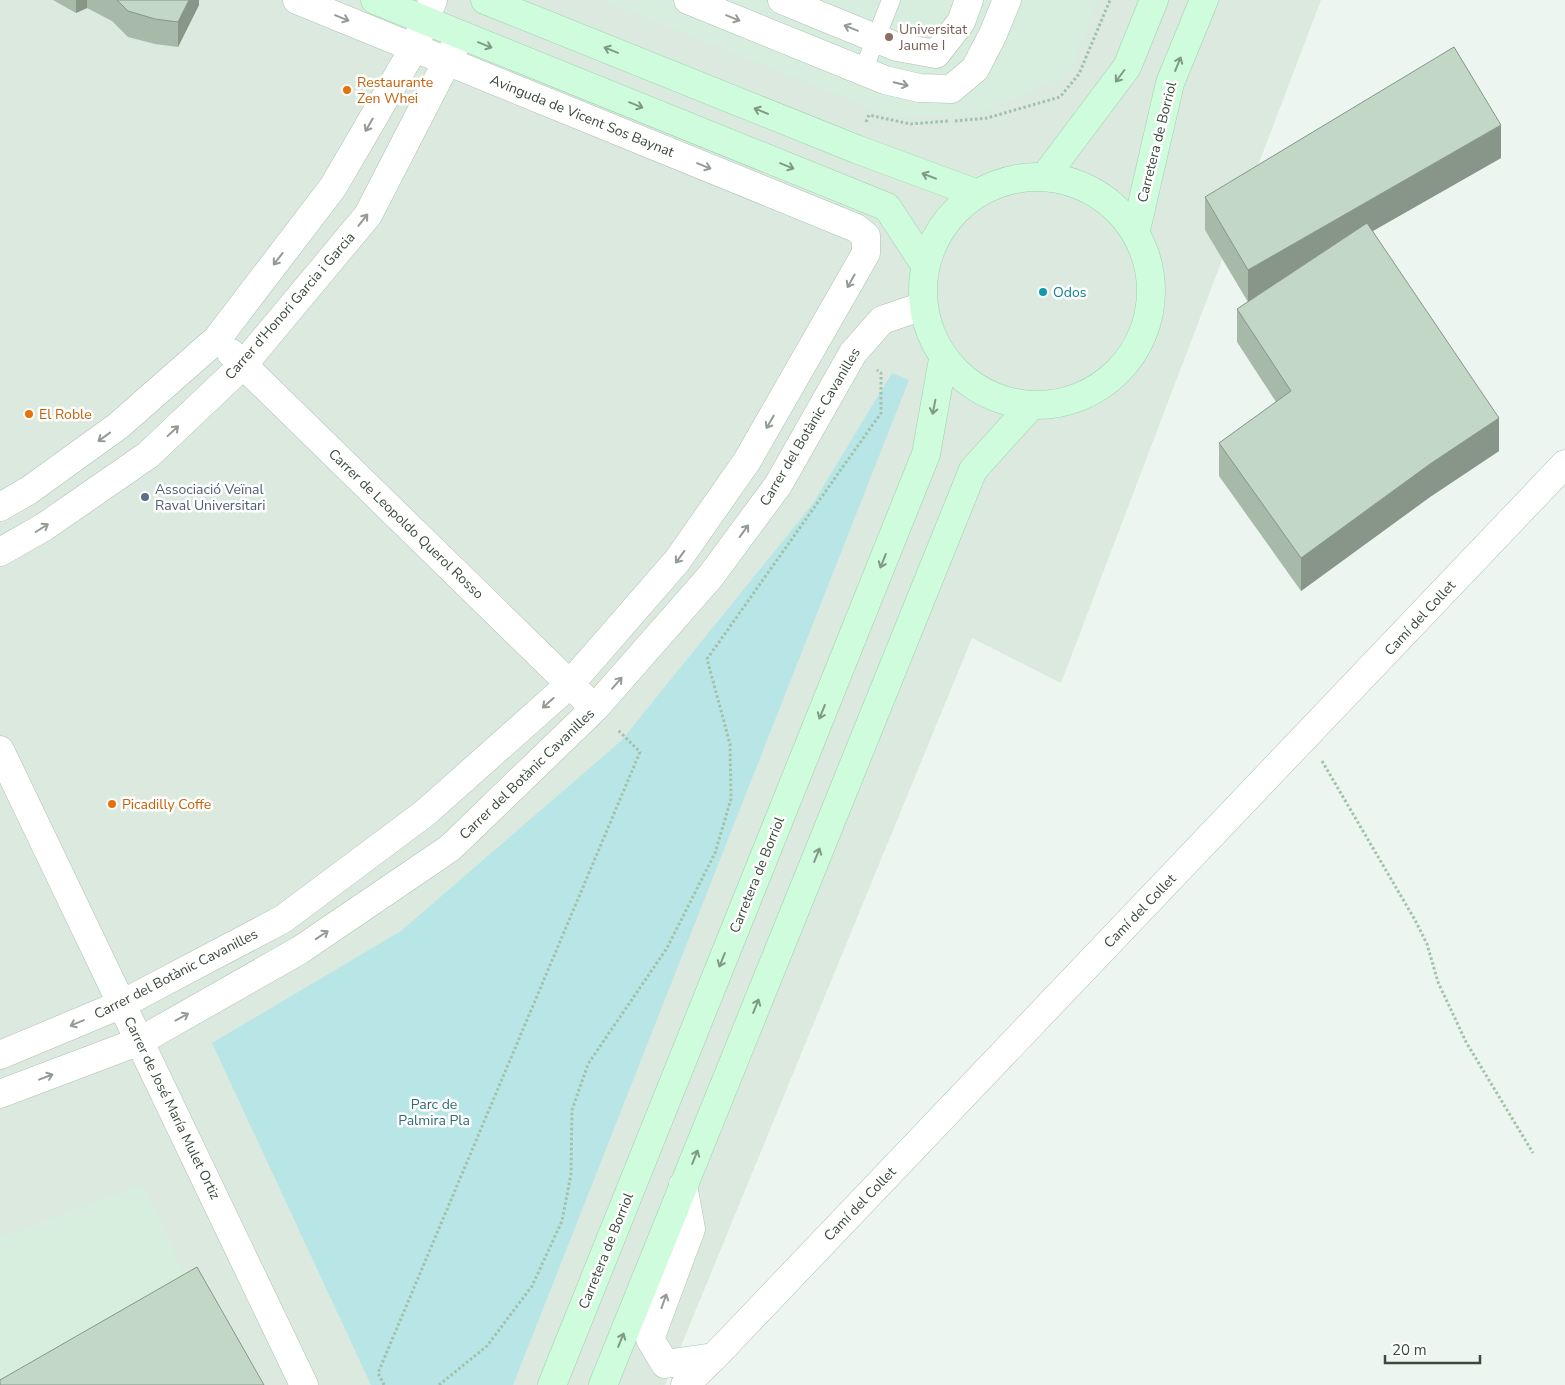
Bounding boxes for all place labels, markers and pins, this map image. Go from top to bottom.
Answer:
place label: Universitat Jaume I [898,20,967,55]
marker: Universitat Jaume I [883,31,895,43]
place label: Restaurante Zen Whei [357,73,433,108]
marker: Restaurante Zen Whei [341,84,353,96]
place label: Odos [1053,283,1087,302]
marker: Odos [1037,286,1049,298]
place label: El Roble [39,405,92,424]
marker: El Roble [23,408,35,420]
place label: Associació Veïnal Raval Universitari [155,480,265,515]
marker: Associació Veïnal Raval Universitari [139,491,151,503]
place label: Picadilly Coffe [122,795,211,814]
marker: Picadilly Coffe [106,798,118,810]

